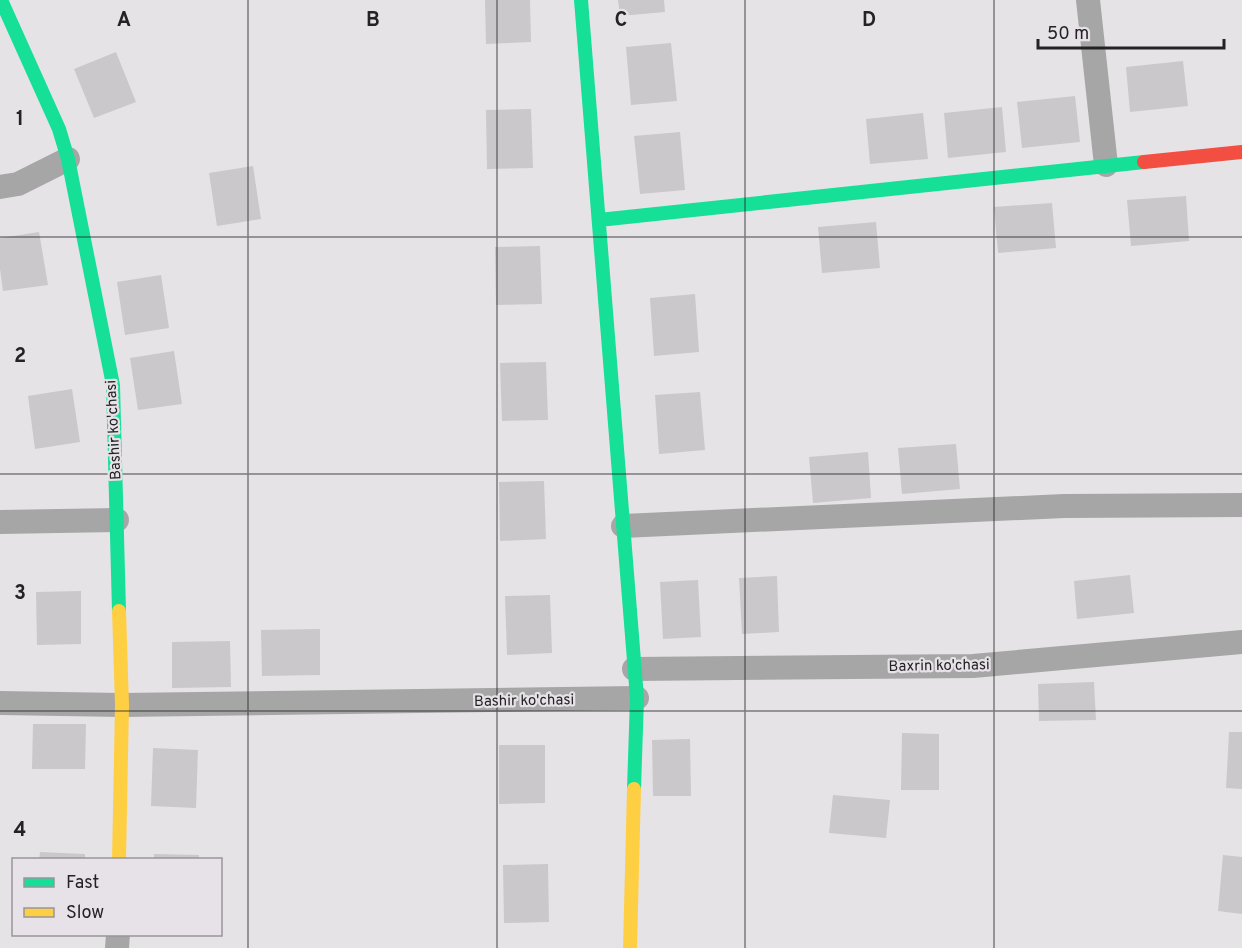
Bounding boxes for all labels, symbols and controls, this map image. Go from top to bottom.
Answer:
text: A [117,8,131,34]
text: B [366,8,380,34]
text: C [615,8,627,34]
text: D [862,8,876,34]
scale bar [1038,12,1224,50]
text: 50 m [1047,23,1089,46]
text: 1 [16,107,24,133]
text: 2 [14,344,26,370]
street label: Bashir ko'chasi [102,379,127,481]
text: 3 [14,581,26,607]
street label: Baxrin ko'chasi [888,656,990,677]
street label: Bashir ko'chasi [474,691,574,712]
text: 4 [14,818,26,844]
legend [12,858,222,936]
text: Fast [66,872,99,895]
text: Slow [66,902,104,925]

